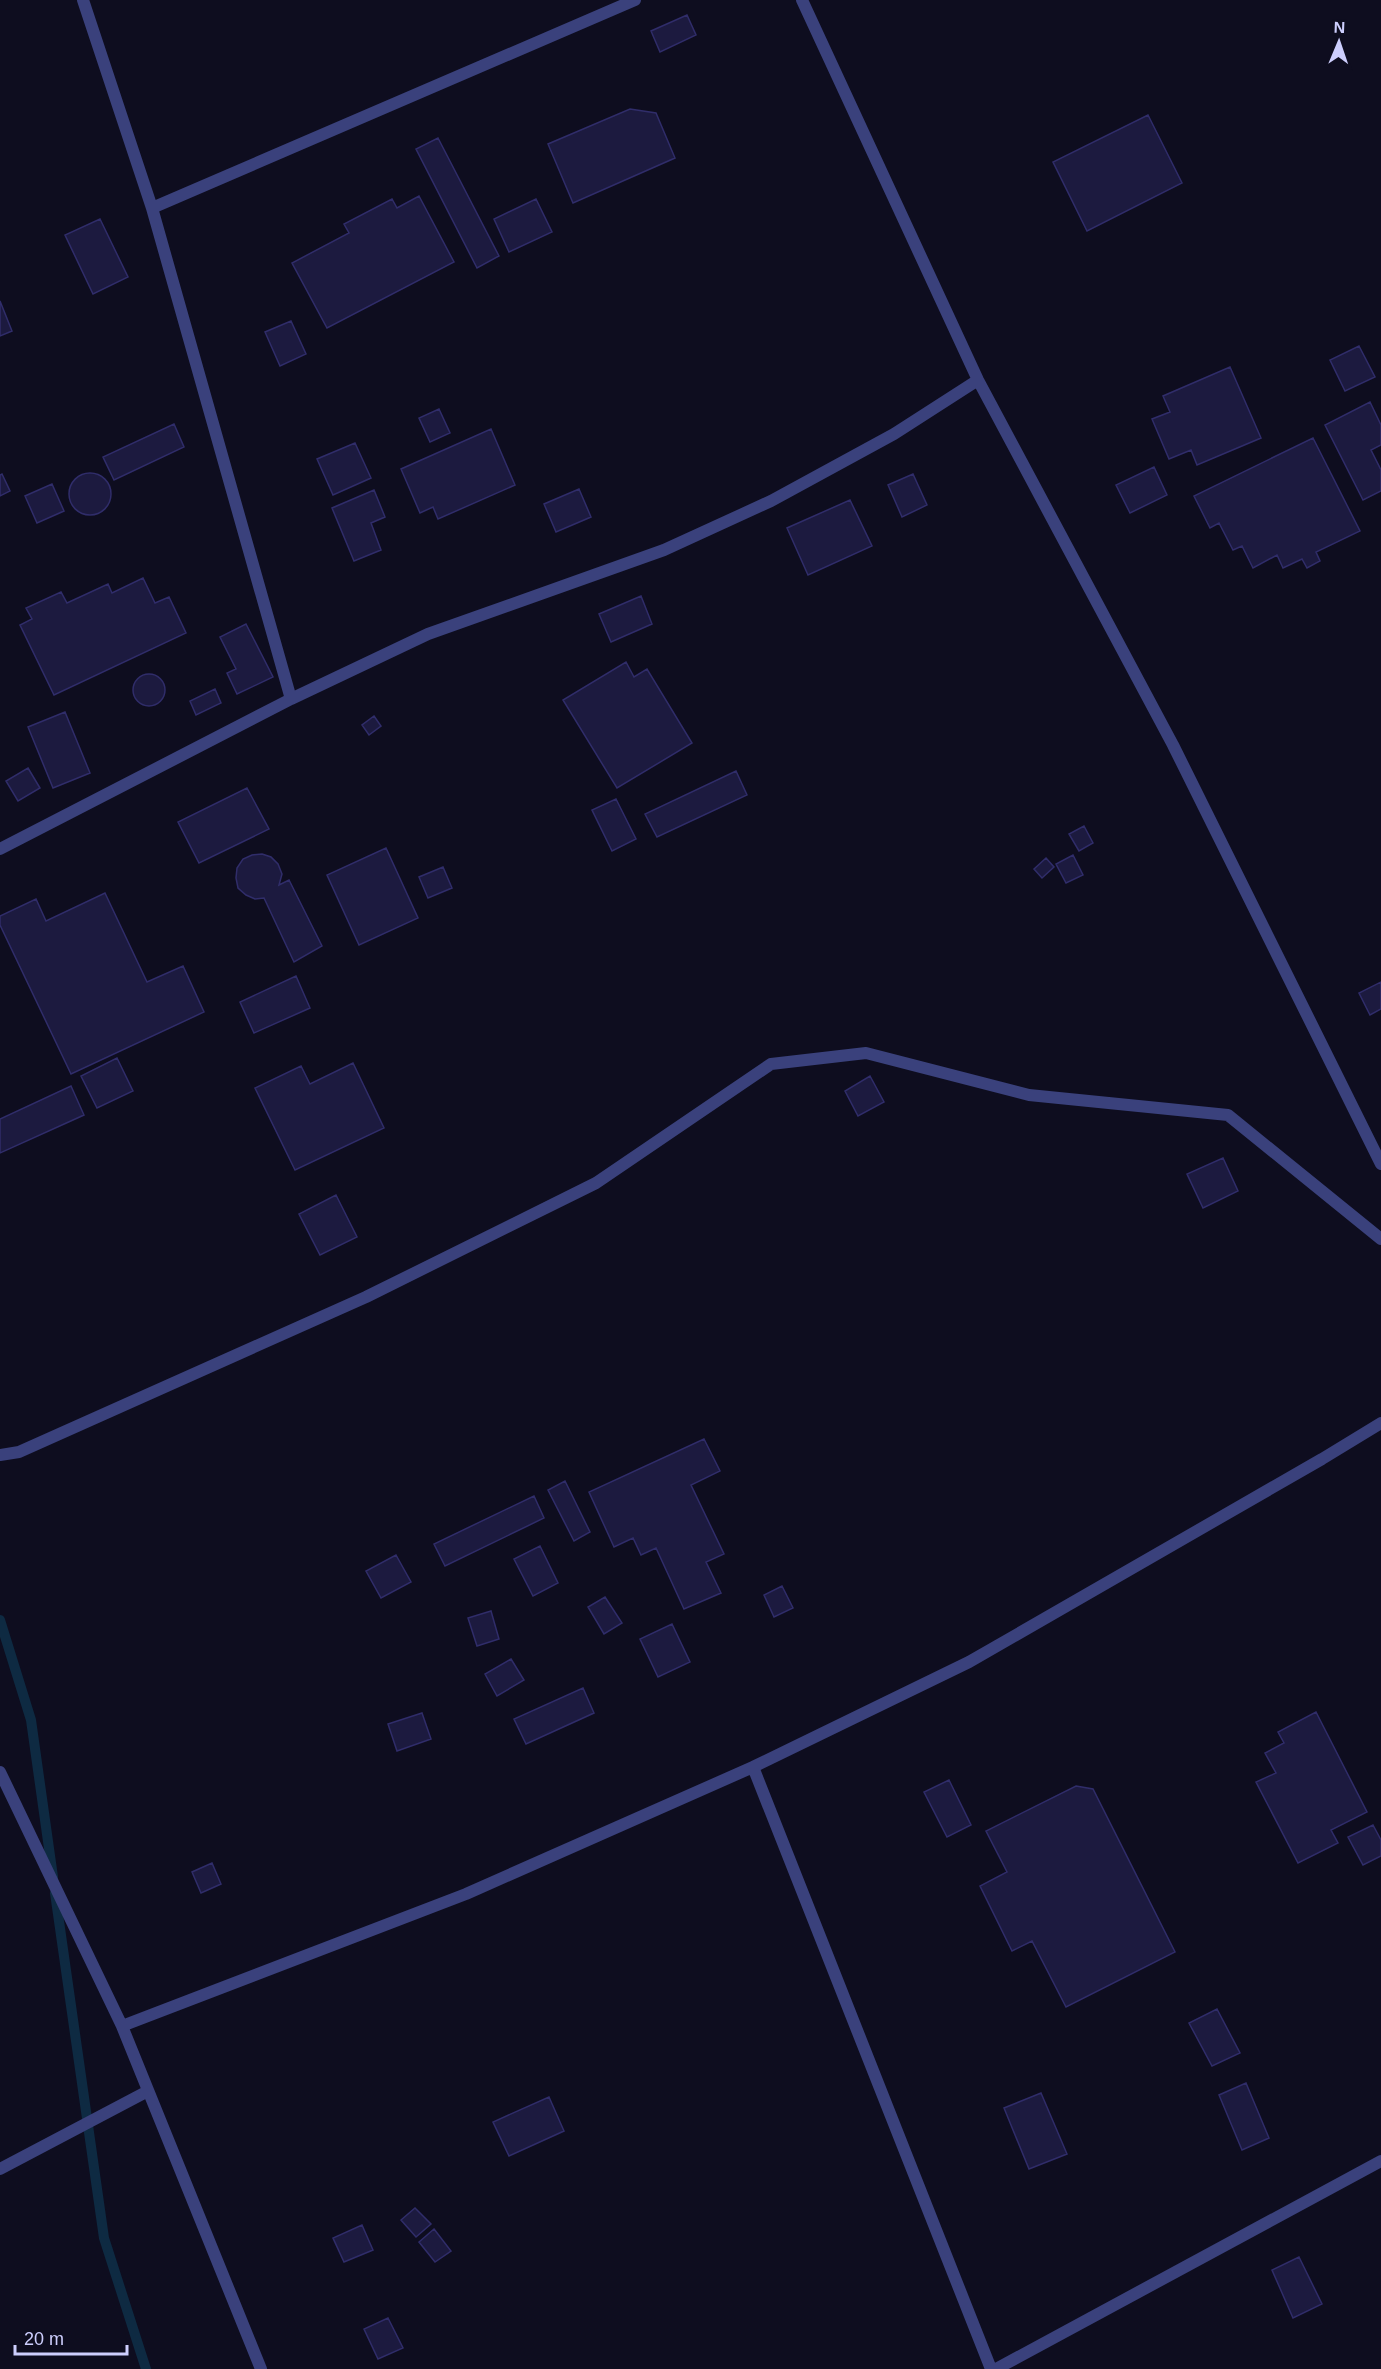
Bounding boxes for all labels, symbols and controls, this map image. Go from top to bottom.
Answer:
north arrow [1309,12,1369,72]
text: N [1333,19,1346,36]
scale bar [15,2318,128,2356]
text: 20 m [24,2329,64,2349]

